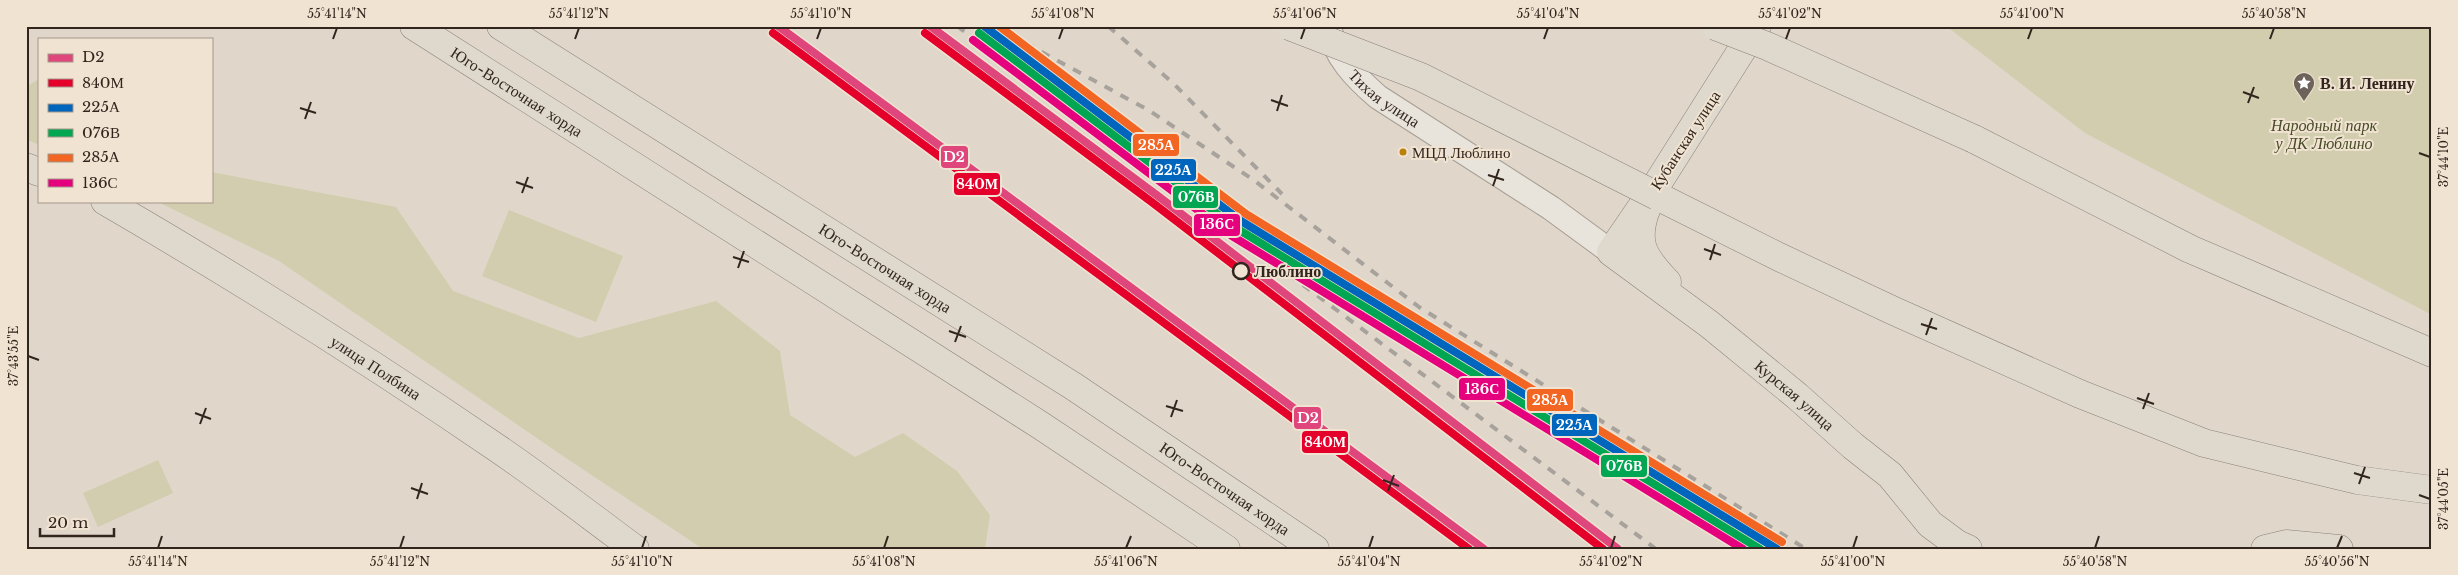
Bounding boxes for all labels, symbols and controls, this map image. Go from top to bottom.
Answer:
text: 55°41'14"N [307,6,367,21]
text: 55°41'12"N [549,6,609,21]
text: 55°41'10"N [790,6,852,21]
text: 55°41'08"N [1031,6,1095,21]
text: 55°41'06"N [1273,6,1337,21]
text: 55°41'04"N [1517,6,1580,21]
text: 55°41'02"N [1758,6,1822,21]
text: 55°41'00"N [2000,6,2065,21]
text: 55°40'58"N [2242,6,2306,21]
legend [38,38,212,202]
street label: Юго-Восточная хорда [447,42,587,141]
text: D2 [82,47,105,66]
street label: Тихая улица [1345,65,1424,131]
place icon: В. И. Ленину [2292,71,2316,102]
text: 840М [82,73,124,92]
place label: В. И. Ленину [2320,73,2415,93]
street label: Кубанская улица [1645,87,1725,193]
text: 225А [82,97,120,116]
park label: Народный парк у ДК Люблино [2270,115,2378,153]
text: 076В [82,123,120,142]
text: 37°44'10"E [2436,126,2451,187]
line badge: 285А [1132,133,1180,157]
text: 285А [1138,136,1175,154]
place label: МЦД Люблино [1412,143,1510,162]
line badge: D2 [940,145,969,169]
text: 285А [82,147,120,166]
marker: МЦД Люблино [1398,147,1408,157]
text: D2 [943,148,965,166]
line badge: 225А [1150,158,1197,182]
text: 225А [1155,161,1192,179]
line badge: 840М [953,172,1001,196]
text: 136С [82,173,118,192]
text: 840М [956,175,998,193]
line badge: 076В [1172,185,1219,209]
text: 076В [1178,188,1214,206]
line badge: 136С [1193,213,1241,237]
text: 136С [1200,215,1234,233]
street label: Юго-Восточная хорда [815,219,955,317]
place label: Люблино [1254,261,1321,281]
marker: Люблино [1232,262,1250,280]
text: 37°43'55"E [6,325,21,386]
street label: улица Полбина [327,331,425,404]
street label: Курская улица [1751,355,1839,435]
line badge: 136С [1458,377,1506,401]
text: 136С [1465,380,1499,398]
line badge: 285А [1526,388,1574,412]
text: 285А [1532,391,1569,409]
line badge: D2 [1293,406,1322,430]
text: D2 [1297,409,1319,427]
line badge: 225А [1551,413,1598,437]
text: 225А [1556,416,1593,434]
line badge: 840М [1301,430,1349,454]
text: 840М [1304,433,1346,451]
street label: Юго-Восточная хорда [1156,437,1294,539]
line badge: 076В [1600,454,1648,478]
text: 076В [1606,457,1642,475]
text: 37°44'05"E [2436,468,2451,530]
scale bar [40,505,114,537]
text: 20 m [48,513,88,532]
text: 55°41'14"N [128,554,188,569]
text: 55°41'12"N [370,554,430,569]
text: 55°41'10"N [611,554,673,569]
text: 55°41'08"N [852,554,916,569]
text: 55°41'06"N [1094,554,1158,569]
text: 55°41'04"N [1338,554,1401,569]
text: 55°41'02"N [1579,554,1643,569]
text: 55°41'00"N [1821,554,1886,569]
text: 55°40'58"N [2063,554,2127,569]
text: 55°40'56"N [2304,554,2370,569]

